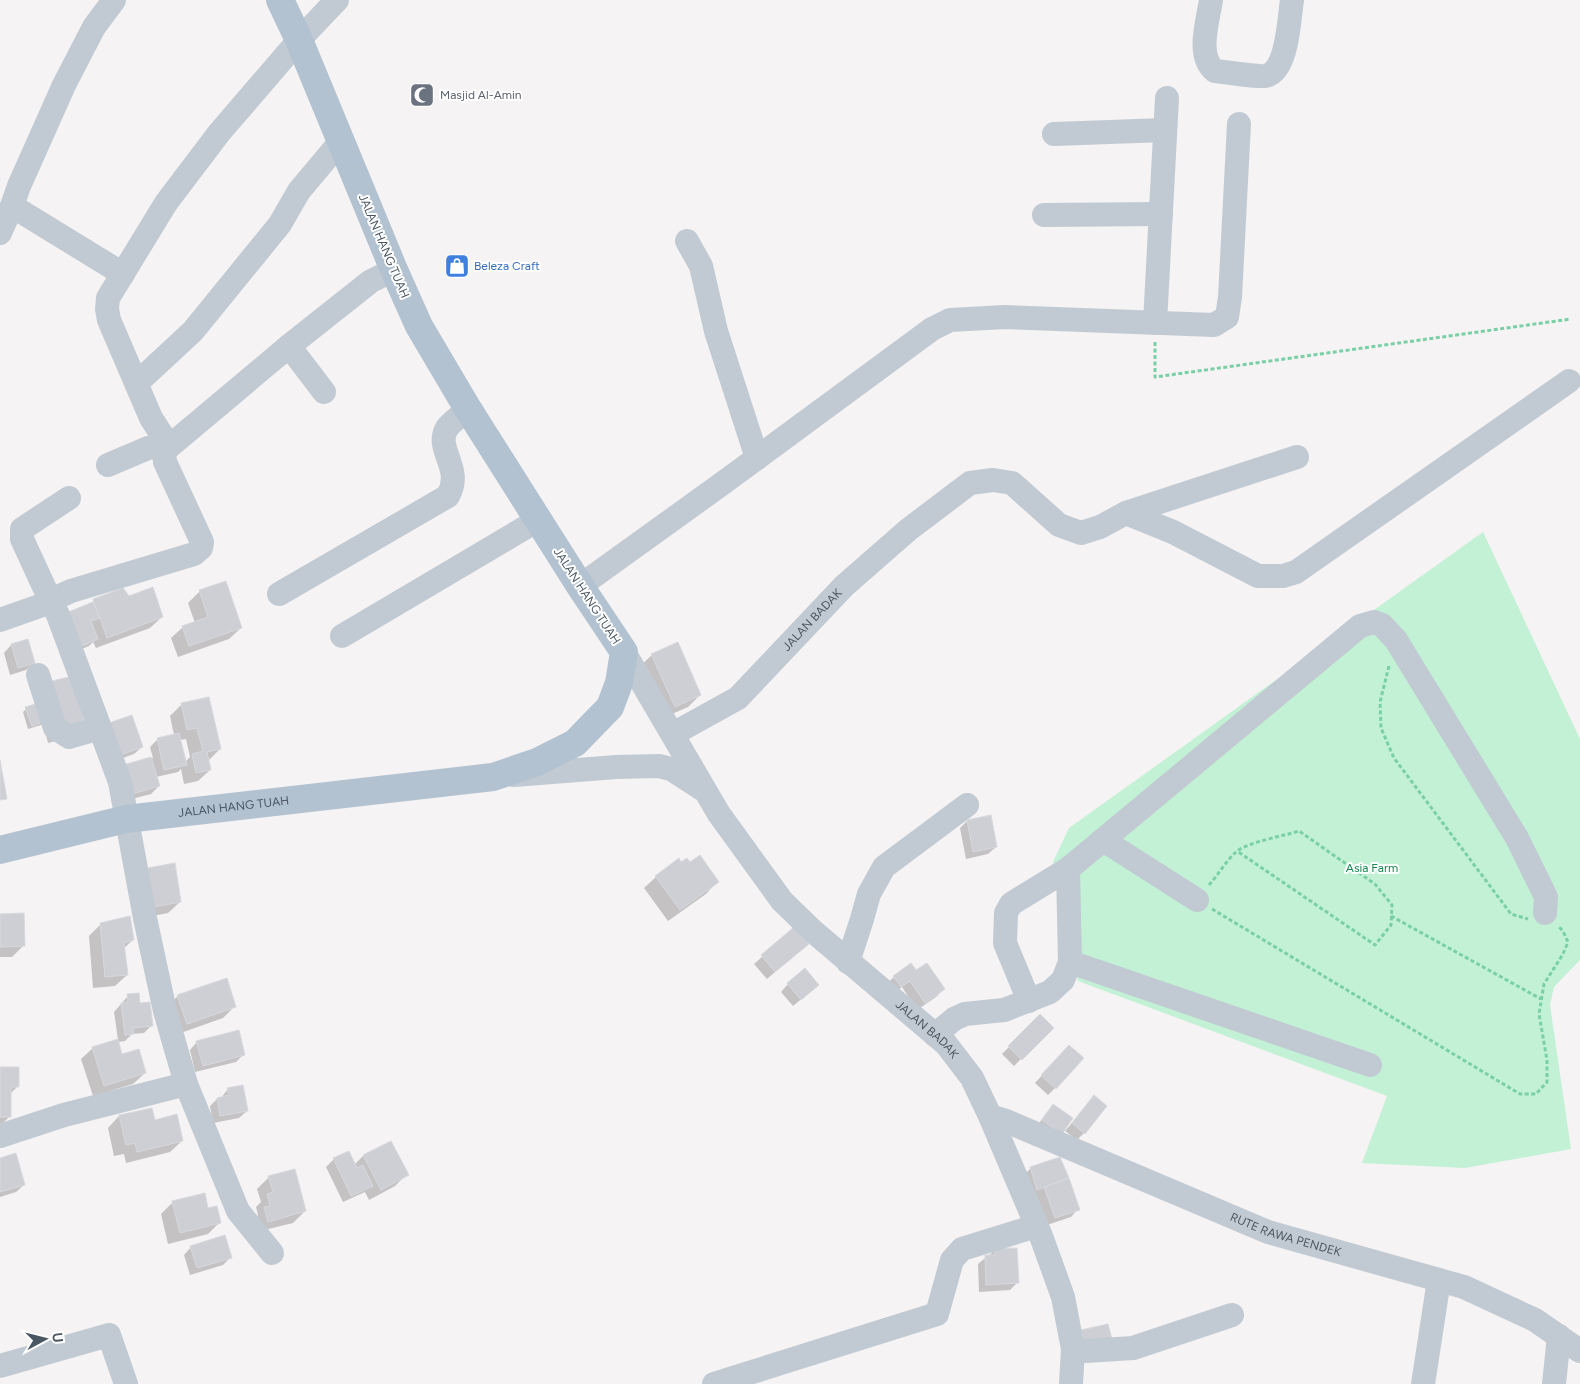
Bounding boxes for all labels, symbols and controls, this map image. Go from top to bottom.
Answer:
mosque icon: Masjid Al-Amin [409,82,435,108]
place label: Masjid Al-Amin [440,88,522,102]
street label: JALAN HANG TUAH [356,192,412,300]
shop icon: Beleza Craft [444,253,470,279]
place label: Beleza Craft [474,259,540,273]
street label: JALAN HANG TUAH [551,545,623,647]
street label: JALAN BADAK [779,585,845,654]
street label: JALAN HANG TUAH [177,793,290,820]
park label: Asia Farm [1346,861,1398,875]
street label: JALAN BADAK [893,997,962,1062]
street label: RUTE RAWA PENDEK [1228,1210,1343,1259]
north arrow [20,1314,70,1364]
text: U [48,1332,66,1343]

